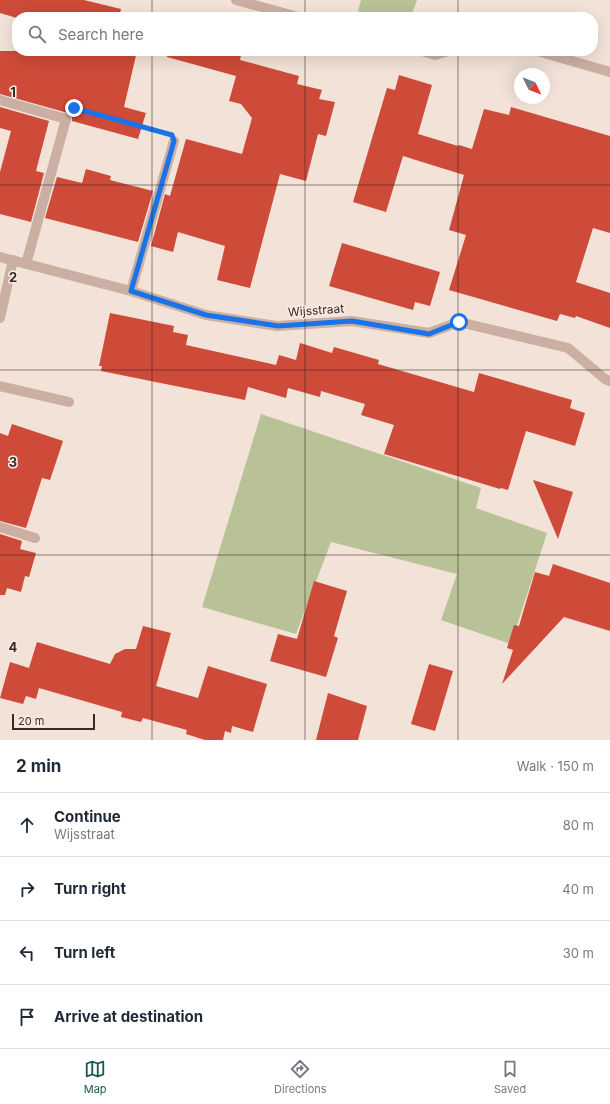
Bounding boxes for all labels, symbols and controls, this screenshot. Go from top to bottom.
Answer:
search box [12,12,598,56]
icon: search [26,23,48,45]
text: Search here [58,25,144,44]
north arrow [514,68,550,104]
text: 1 [10,84,16,100]
route end [65,99,83,117]
text: 2 [9,269,17,285]
street label: Wijsstraat [287,301,345,319]
route start [450,313,468,331]
text: 3 [9,454,17,470]
text: 4 [9,639,18,655]
scale bar [12,712,95,731]
text: 20 m [18,714,44,728]
text: 2 min [16,756,61,776]
text: Walk · 150 m [517,758,594,774]
text: Continue [54,807,121,826]
icon: ahead [16,814,38,836]
text: 80 m [563,817,594,833]
text: Wijsstraat [54,826,115,842]
icon: right [16,878,38,900]
text: Turn right [54,879,126,898]
text: 40 m [562,881,594,897]
icon: left [16,942,38,964]
text: Turn left [54,943,115,962]
text: 30 m [563,945,594,961]
icon: arrive [16,1006,38,1028]
text: Arrive at destination [54,1007,203,1026]
tab: Map [84,1058,107,1096]
tab: Directions [274,1058,327,1096]
tab: Saved [494,1058,526,1096]

